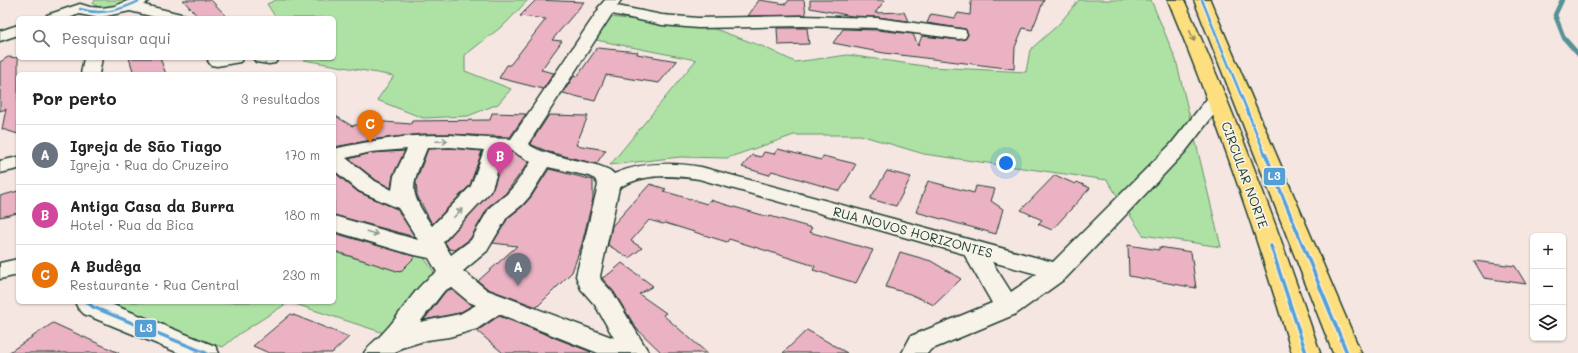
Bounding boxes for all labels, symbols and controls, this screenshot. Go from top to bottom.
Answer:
search box [16,16,336,60]
icon: search [30,27,52,49]
text: Pesquisar aqui [62,28,171,48]
one-way arrow [1189,29,1196,41]
text: Por perto [32,87,116,109]
text: 3 resultados [241,90,320,107]
pin: C [357,110,383,143]
street label: CIRCULAR NORTE [1218,119,1273,231]
text: Igreja de São Tiago [70,136,222,156]
one-way arrow [435,138,448,145]
pin: B [487,142,513,175]
text: A [40,146,50,163]
text: 170 m [284,146,320,163]
your location [996,153,1016,173]
text: Igreja · Rua do Cruzeiro [70,156,228,173]
line badge: L3 [1263,167,1286,186]
text: L3 [1268,168,1281,183]
text: Antiga Casa da Burra [70,196,235,216]
street label: RUA NOVOS HORIZONTES [832,202,995,261]
text: B [41,206,49,223]
text: 180 m [284,206,320,223]
one-way arrow [453,208,463,218]
text: Hotel · Rua da Bica [70,216,194,233]
one-way arrow [365,230,377,238]
map controls [1530,233,1566,341]
button: + [1530,233,1566,269]
pin: A [505,253,531,286]
text: A Budêga [70,256,141,276]
text: C [40,266,50,283]
text: 230 m [283,266,320,283]
button: − [1530,269,1566,305]
text: Restaurante · Rua Central [70,276,239,293]
button: layers [1530,305,1566,341]
line badge: L3 [134,319,157,338]
text: L3 [140,320,153,335]

